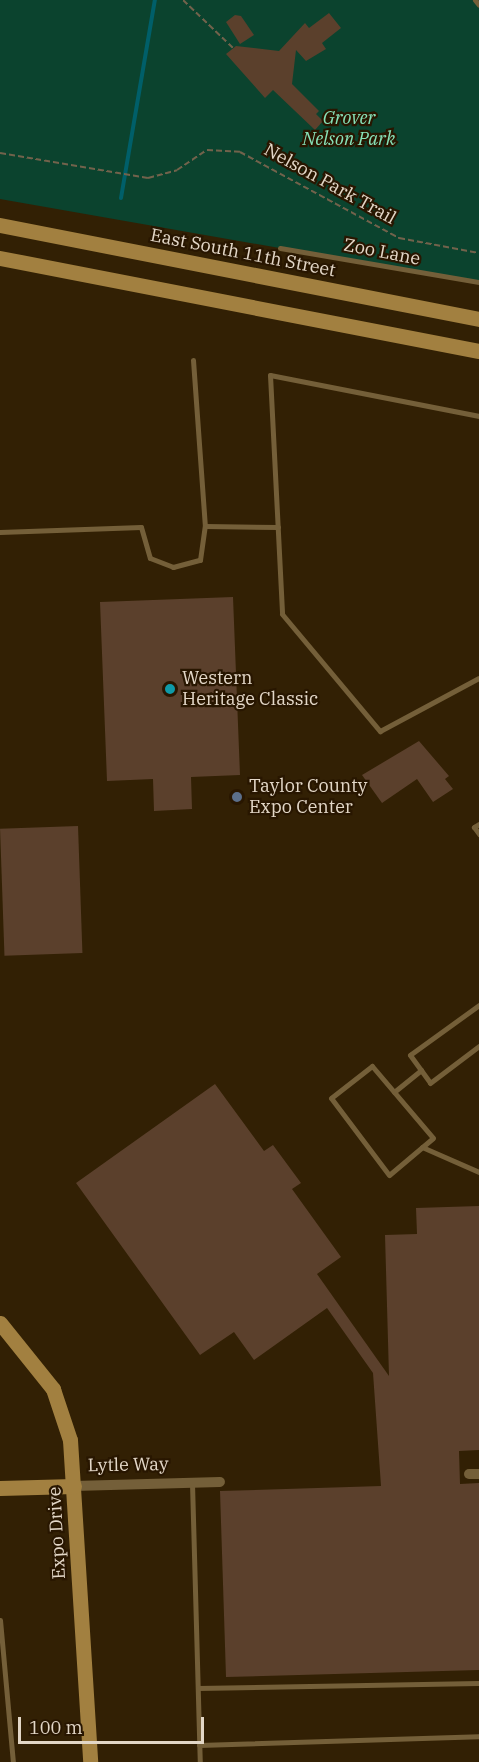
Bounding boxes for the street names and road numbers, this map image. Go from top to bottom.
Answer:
street label: Nelson Park Trail [260,139,400,229]
street label: East South 11th Street [149,224,337,282]
street label: Zoo Lane [342,234,422,270]
street label: Lytle Way [87,1453,169,1477]
street label: Expo Drive [44,1486,70,1580]

